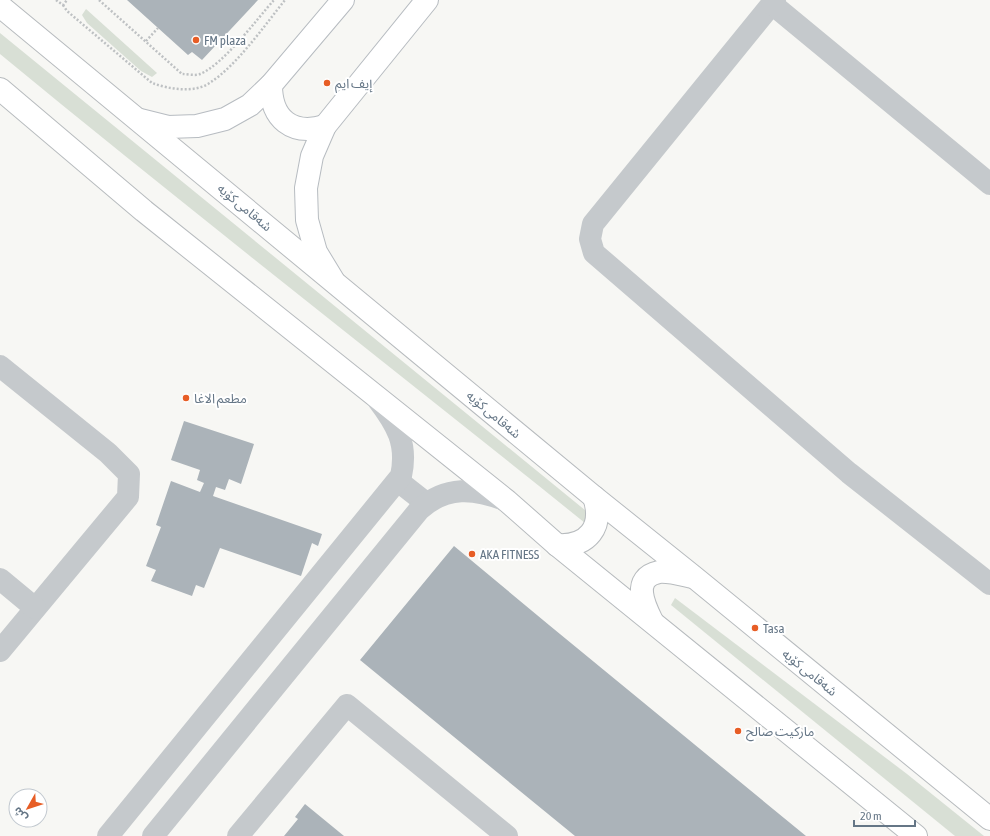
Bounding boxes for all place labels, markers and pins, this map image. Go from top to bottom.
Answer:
place label: FM plaza [204,33,246,48]
marker: FM plaza [191,35,201,45]
place label: إيف ايم [335,76,373,94]
marker: إيف ايم [322,78,332,88]
place label: مطعم الاغا [194,391,247,409]
marker: مطعم الاغا [181,393,191,403]
place label: AKA FITNESS [480,547,540,562]
marker: AKA FITNESS [467,549,477,559]
place label: Tasa [763,621,784,636]
marker: Tasa [750,623,760,633]
place label: ماركيت صالح [746,724,815,742]
marker: ماركيت صالح [733,726,743,736]

